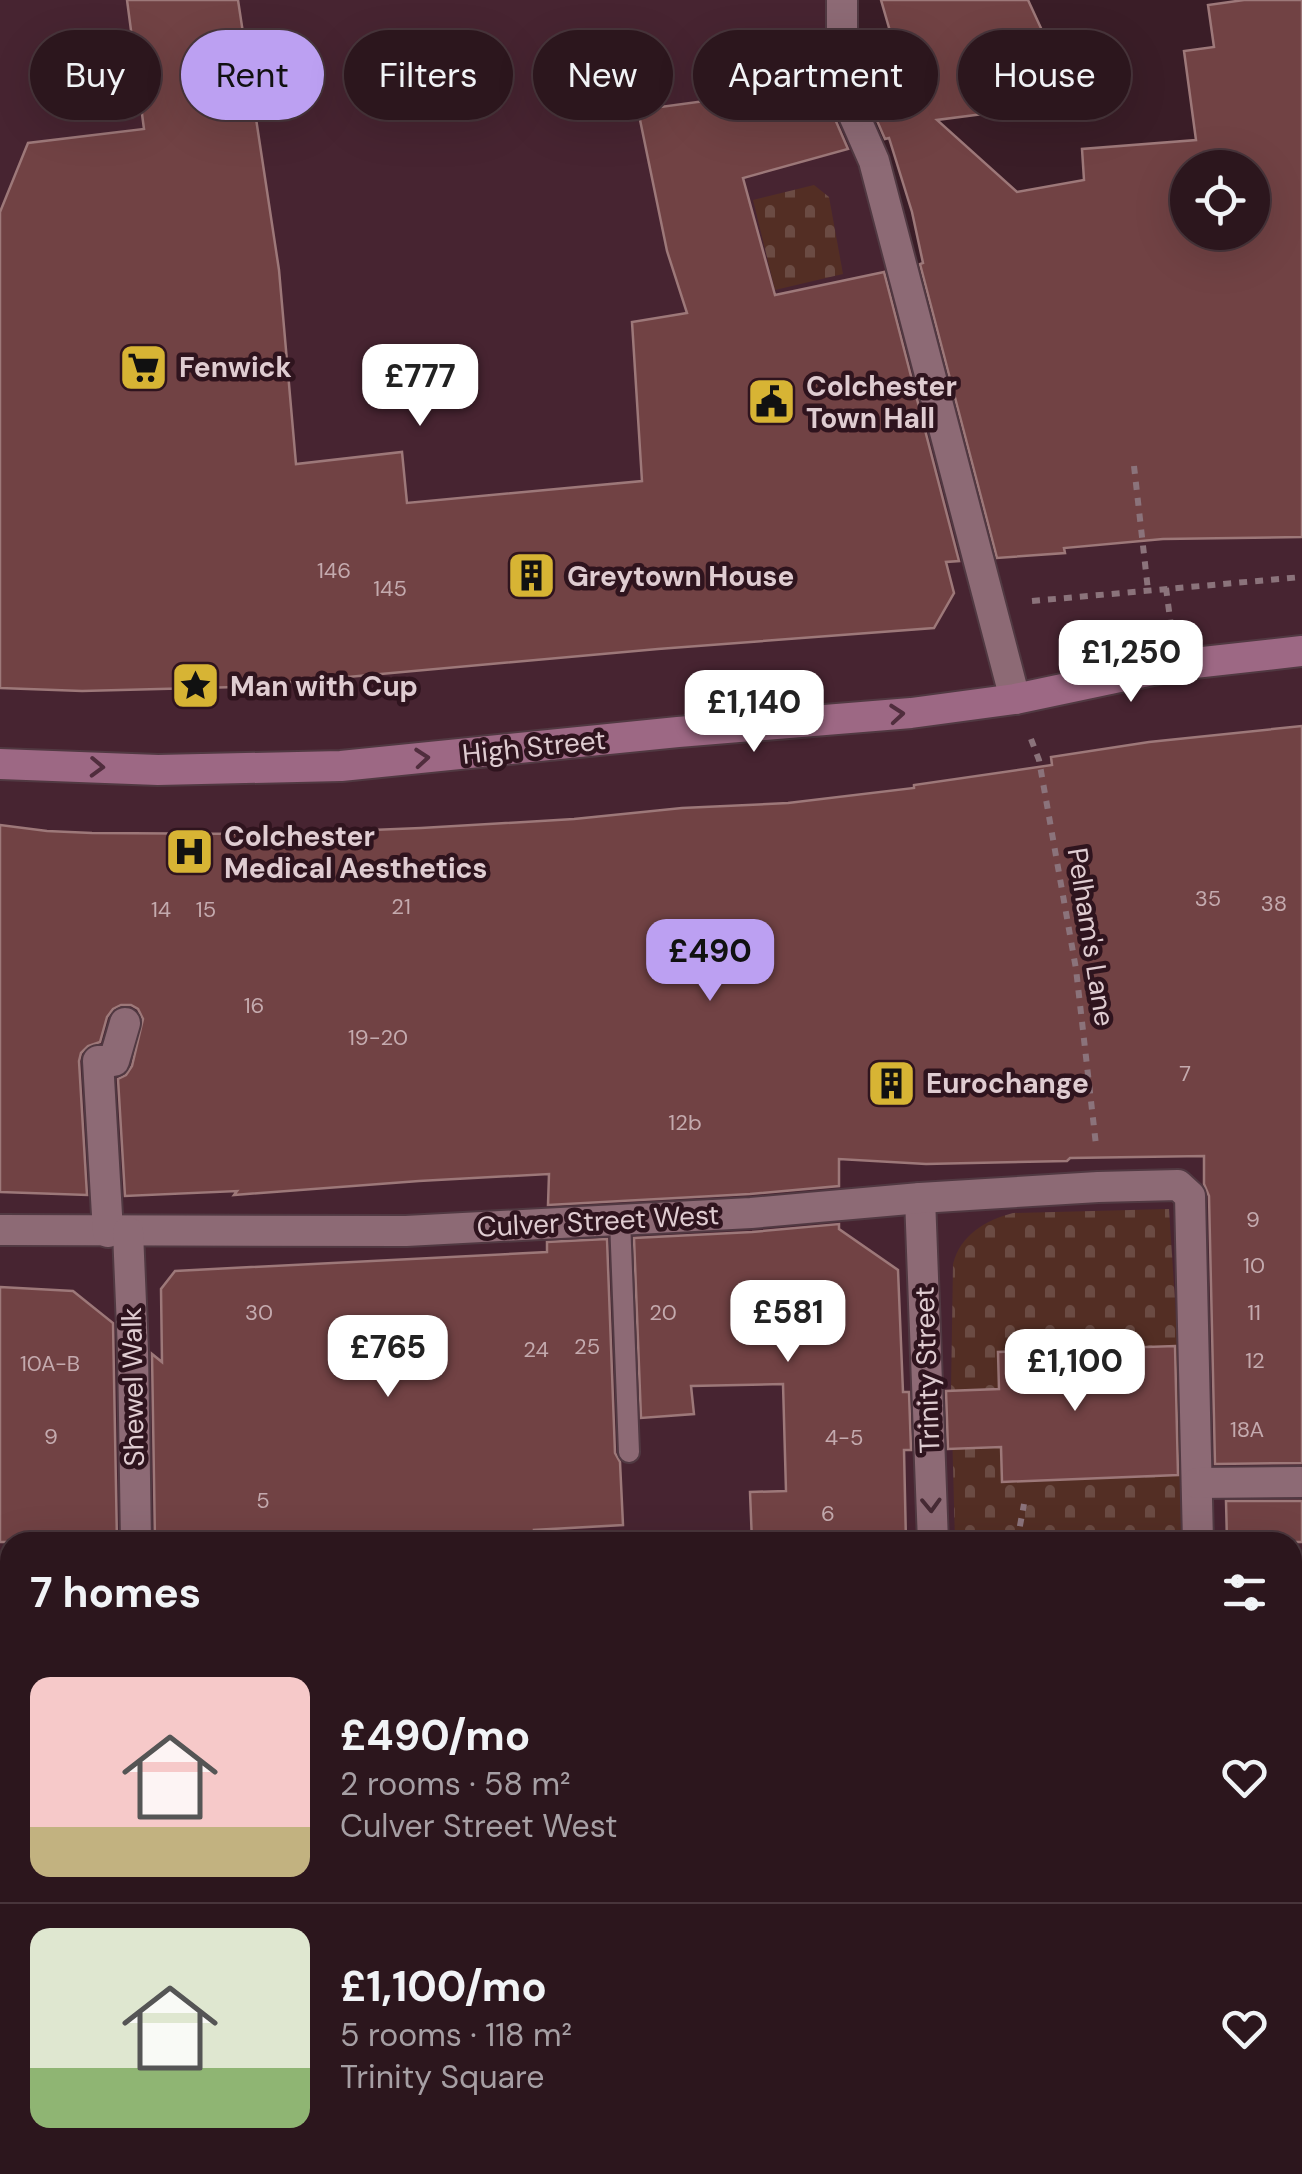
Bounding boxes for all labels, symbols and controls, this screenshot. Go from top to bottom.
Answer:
chip: Buy [30,30,161,120]
chip: Rent [181,30,324,120]
chip: Filters [344,30,513,120]
chip: New [533,30,673,120]
chip: Apartment [693,30,938,120]
chip: House [958,30,1131,120]
map controls [1170,150,1270,250]
button: locate [1170,150,1270,250]
supermarket icon: Fenwick [118,341,170,393]
pin: £777 [361,344,479,429]
place label: Fenwick [179,349,292,386]
text: £777 [384,355,456,397]
place label: Colchester Town Hall [806,368,957,437]
public building icon: Colchester Town Hall [745,376,797,428]
building icon: Greytown House [506,550,558,602]
house number: 146 [317,556,351,585]
place label: Greytown House [567,558,794,595]
house number: 145 [373,574,407,603]
pin: £1,250 [1050,620,1212,705]
text: £1,250 [1081,631,1181,673]
place icon: Man with Cup [169,660,221,712]
place label: Man with Cup [230,668,418,705]
pin: £1,140 [673,670,835,755]
text: £1,140 [707,681,801,723]
one-way arrow [889,703,905,725]
street label: High Street [460,721,608,773]
one-way arrow [414,748,430,770]
one-way arrow [90,757,106,778]
place label: Colchester Medical Aesthetics [224,818,487,887]
hospital icon: Colchester Medical Aesthetics [163,826,215,878]
street label: Pelham's Lane [1059,845,1123,1029]
house number: 35 [1195,884,1221,913]
house number: 38 [1261,889,1287,918]
house number: 21 [391,892,411,921]
house number: 14 [151,895,171,924]
house number: 15 [196,895,216,924]
pin: £490 [651,919,769,1004]
text: £490 [668,930,752,972]
house number: 16 [244,991,264,1020]
house number: 19-20 [348,1023,408,1052]
building icon: Eurochange [865,1057,917,1109]
house number: 7 [1179,1059,1191,1088]
place label: Eurochange [926,1065,1089,1102]
house number: 12b [668,1108,702,1137]
street label: Culver Street West [476,1196,720,1246]
house number: 9 [1246,1205,1260,1234]
house number: 10 [1243,1251,1265,1280]
pin: £581 [729,1280,847,1365]
street label: Trinity Street [906,1286,948,1454]
text: £581 [752,1291,824,1333]
house number: 30 [245,1298,273,1327]
house number: 20 [649,1298,677,1327]
house number: 11 [1247,1298,1261,1327]
street label: Shewel Walk [113,1307,153,1467]
pin: £765 [329,1315,447,1400]
text: £765 [350,1326,426,1368]
pin: £1,100 [994,1329,1156,1414]
house number: 25 [574,1332,600,1361]
house number: 24 [523,1335,549,1364]
text: £1,100 [1027,1340,1123,1382]
house number: 12 [1245,1346,1265,1375]
house number: 10A-B [20,1349,80,1378]
house number: 18A [1230,1415,1264,1444]
house number: 9 [44,1422,58,1451]
house number: 4-5 [825,1423,863,1452]
house number: 5 [256,1486,270,1515]
one-way arrow [921,1498,942,1514]
house number: 6 [821,1499,835,1528]
text: 7 homes [30,1565,201,1620]
icon: filters [1217,1565,1272,1620]
text: £490/mo [340,1708,530,1763]
icon: home [110,1717,230,1837]
icon: heart [1217,1750,1272,1805]
text: 2 rooms · 58 m² [340,1763,571,1805]
text: Culver Street West [340,1805,618,1847]
text: £1,100/mo [340,1959,547,2014]
icon: home [110,1968,230,2088]
icon: heart [1217,2001,1272,2056]
text: 5 rooms · 118 m² [340,2014,572,2056]
text: Trinity Square [340,2056,544,2098]

